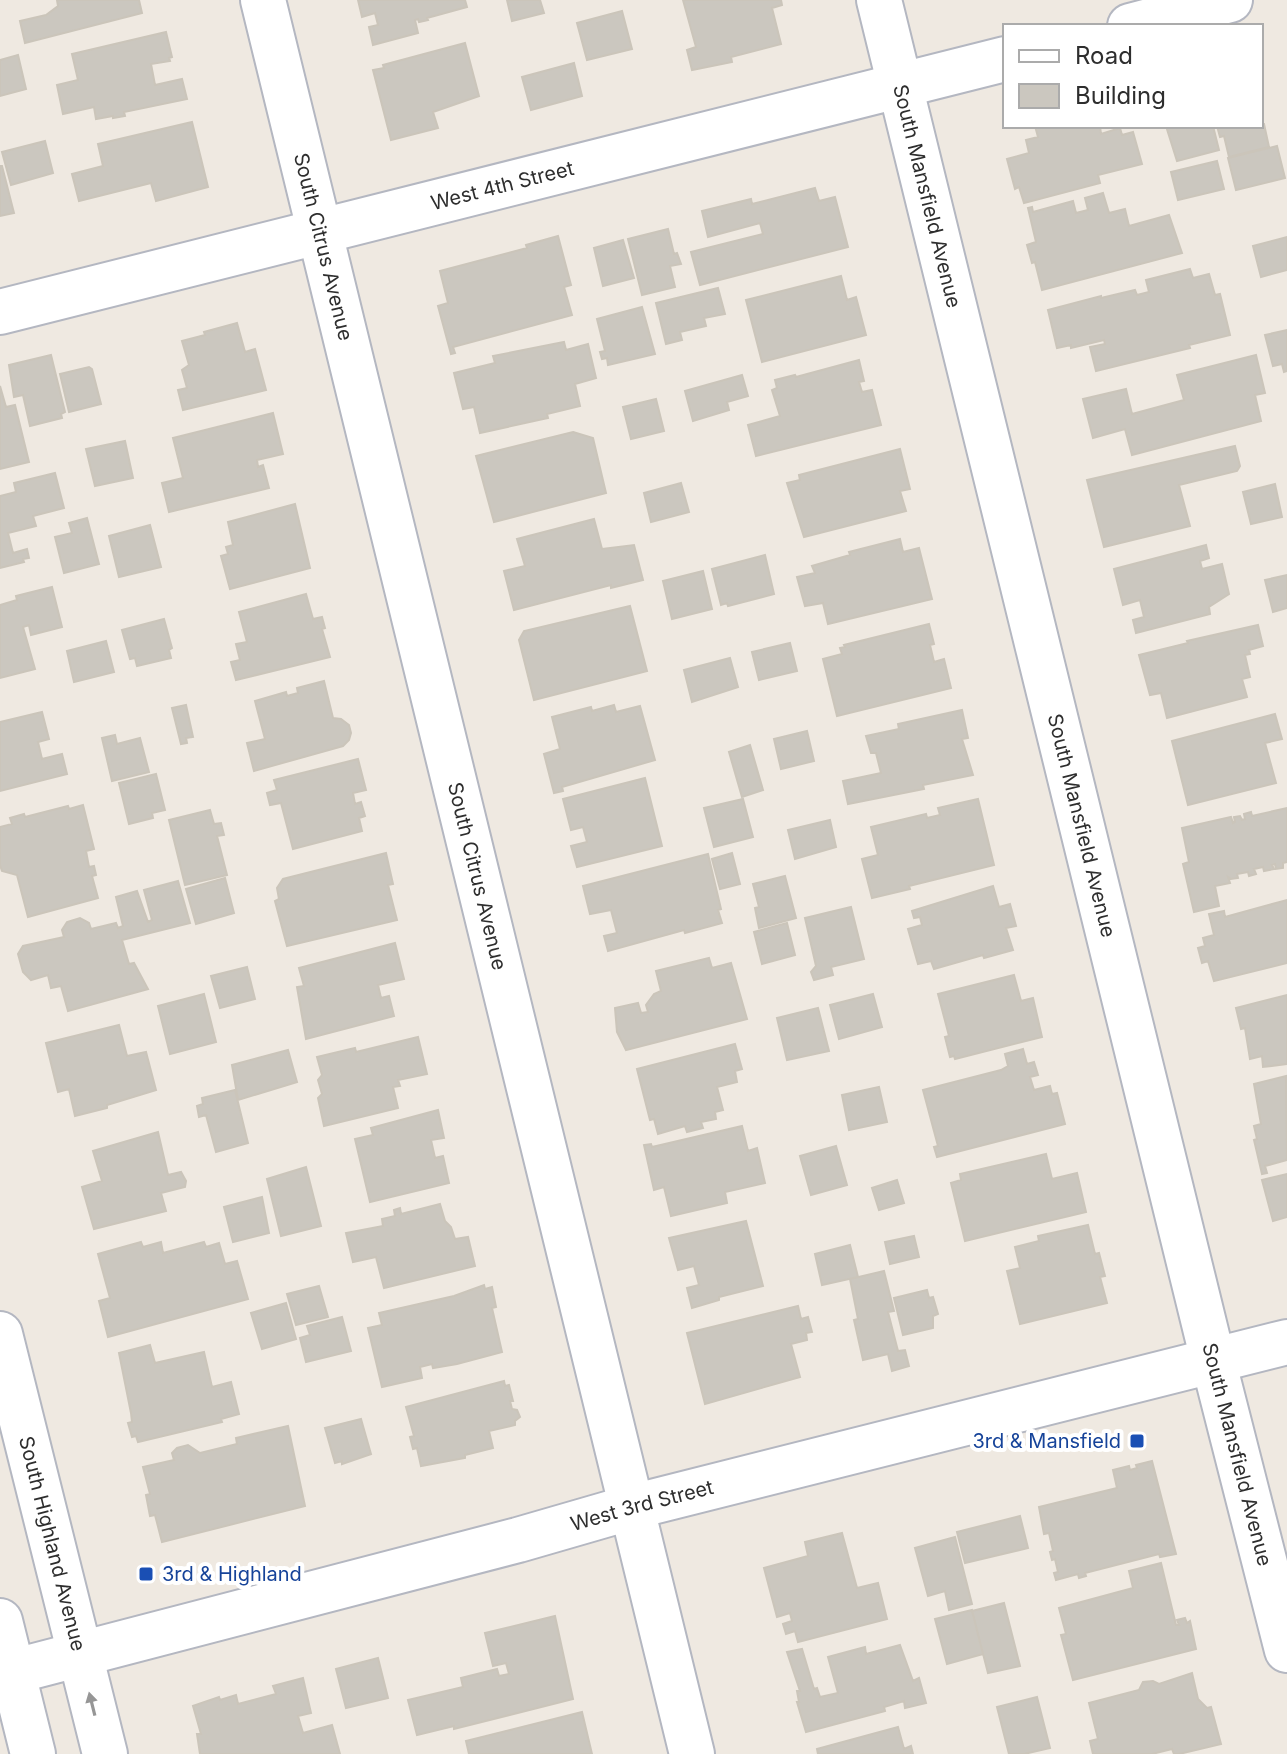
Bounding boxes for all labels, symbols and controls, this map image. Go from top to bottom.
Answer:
legend [1003,24,1263,128]
text: Road [1075,41,1133,70]
text: Building [1075,81,1166,110]
street label: South Mansfield Avenue [888,82,966,310]
street label: South Citrus Avenue [289,150,358,343]
street label: West 4th Street [428,156,577,215]
street label: South Mansfield Avenue [1043,711,1121,940]
street label: South Citrus Avenue [443,780,512,973]
street label: South Mansfield Avenue [1197,1341,1277,1569]
place label: 3rd & Mansfield [972,1429,1121,1453]
marker: 3rd & Mansfield [1128,1432,1146,1450]
street label: South Highland Avenue [14,1434,91,1653]
street label: West 3rd Street [568,1475,716,1536]
place label: 3rd & Highland [162,1562,302,1586]
marker: 3rd & Highland [137,1565,155,1583]
one-way arrow [86,1691,98,1716]

